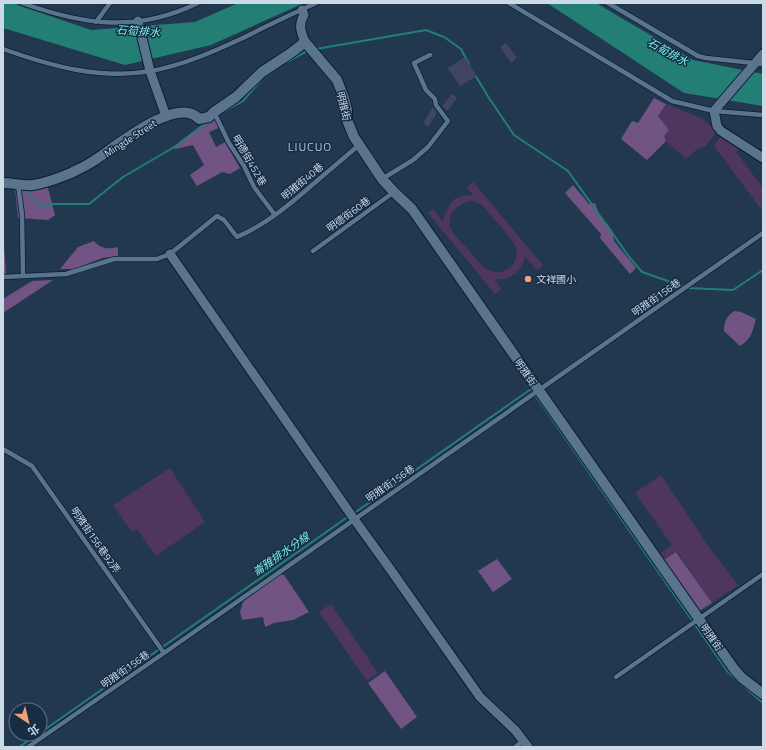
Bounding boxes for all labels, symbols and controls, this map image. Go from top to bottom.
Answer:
water label: 石筍排水 [115,21,162,41]
water label: 石筍排水 [645,34,692,70]
street label: 明雅街 [333,90,354,122]
street label: Mingde Street [101,116,160,161]
street label: 明德街452巷 [229,132,270,189]
district label: LIUCUO [288,137,332,156]
street label: 明雅街40巷 [278,159,327,204]
street label: 明德街60巷 [323,193,373,236]
place label: 文祥國小 [536,272,576,287]
marker: 文祥國小 [523,274,533,284]
street label: 明雅街156巷 [629,275,684,320]
street label: 明雅街 [511,356,540,389]
street label: 明雅街156巷 [363,461,418,506]
street label: 明雅街156巷92弄 [67,504,124,577]
water label: 崙雅排水分線 [249,527,314,579]
street label: 明雅街 [697,621,726,654]
street label: 明雅街156巷 [98,647,153,692]
north arrow [8,702,48,742]
text: 北 [25,720,43,740]

